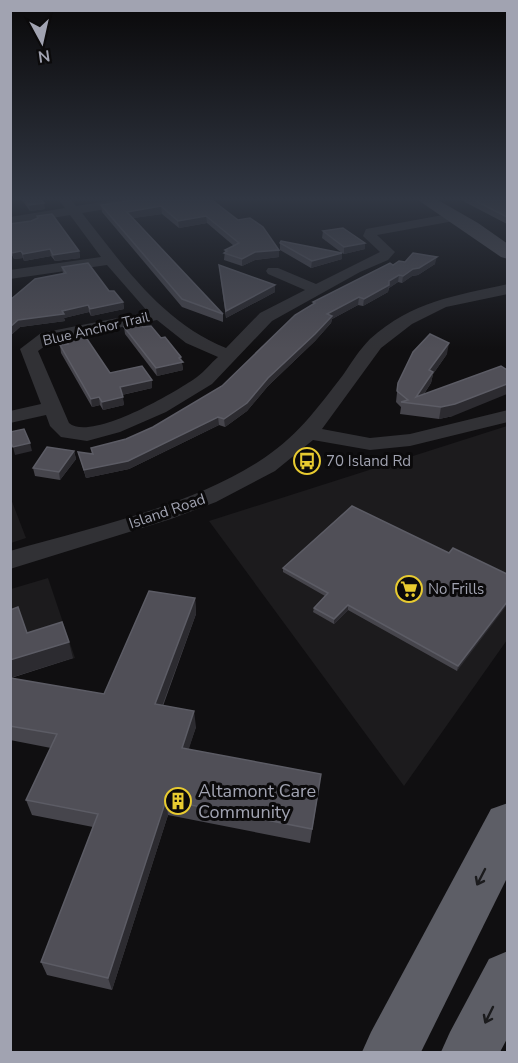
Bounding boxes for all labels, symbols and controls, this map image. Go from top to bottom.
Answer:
north arrow [12,12,72,72]
text: N [36,44,51,68]
street label: Blue Anchor Trail [41,307,152,350]
bus stop icon: 70 Island Rd [292,446,322,476]
place label: 70 Island Rd [326,451,411,471]
street label: Island Road [126,489,208,533]
supermarket icon: No Frills [394,574,424,604]
place label: No Frills [428,579,484,599]
place label: Altamont Care Community [198,779,316,824]
building icon: Altamont Care Community [163,786,193,816]
one-way arrow [475,868,487,885]
one-way arrow [483,1006,494,1024]

